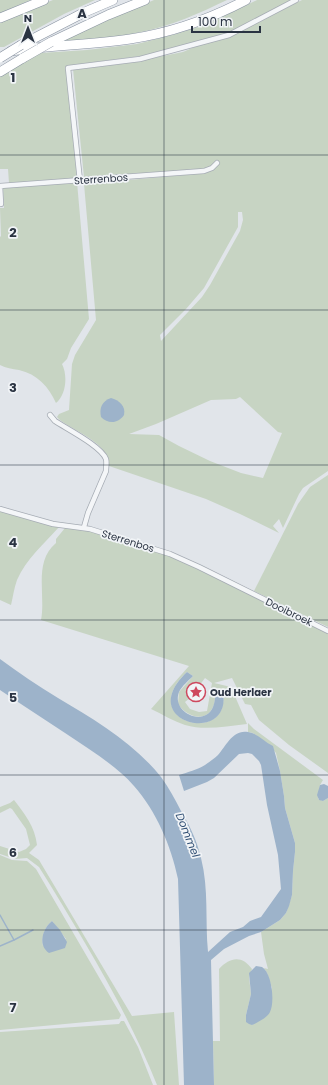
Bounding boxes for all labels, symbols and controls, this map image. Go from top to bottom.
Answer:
text: A [77,4,87,23]
north arrow [8,8,48,48]
scale bar [192,8,260,34]
text: N [24,10,32,26]
text: 100 m [198,13,232,30]
text: 1 [11,68,15,87]
street label: Sterrenbos [73,170,129,188]
text: 2 [9,223,17,242]
text: 3 [9,378,17,397]
street label: Sterrenbos [100,526,156,556]
text: 4 [9,533,18,552]
street label: Dooibroek [263,594,316,630]
place icon: Oud Herlaer [185,681,207,703]
place label: Oud Herlaer [210,685,272,700]
text: 5 [9,688,17,707]
water label: Dommel [172,810,204,860]
text: 6 [9,843,17,862]
text: 7 [10,998,17,1017]

